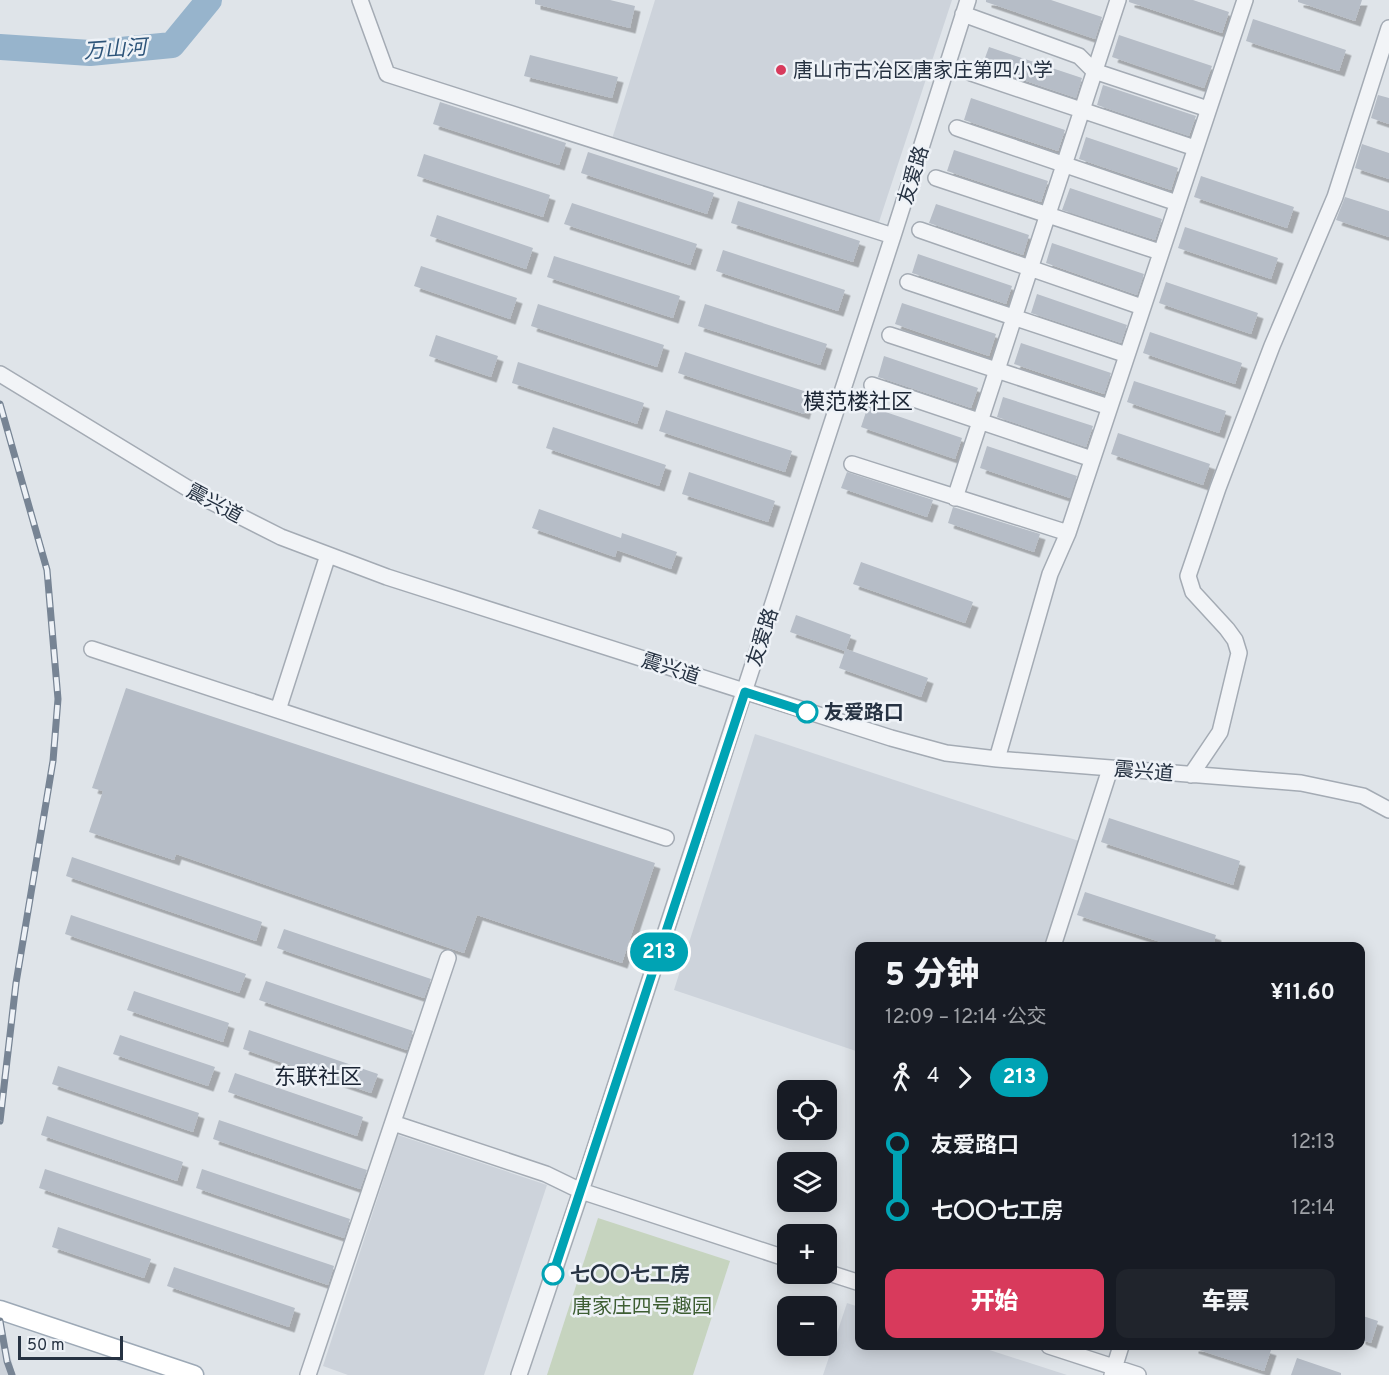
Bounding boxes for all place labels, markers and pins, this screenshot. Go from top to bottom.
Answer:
place label: 唐山市古冶区唐家庄第四小学 [793,59,1053,85]
marker: 唐山市古冶区唐家庄第四小学 [774,63,788,77]
marker: 友爱路口 [796,701,818,723]
place label: 友爱路口 [824,701,904,727]
marker: 七〇〇七工房 [542,1263,564,1285]
place label: 七〇〇七工房 [570,1263,690,1289]

